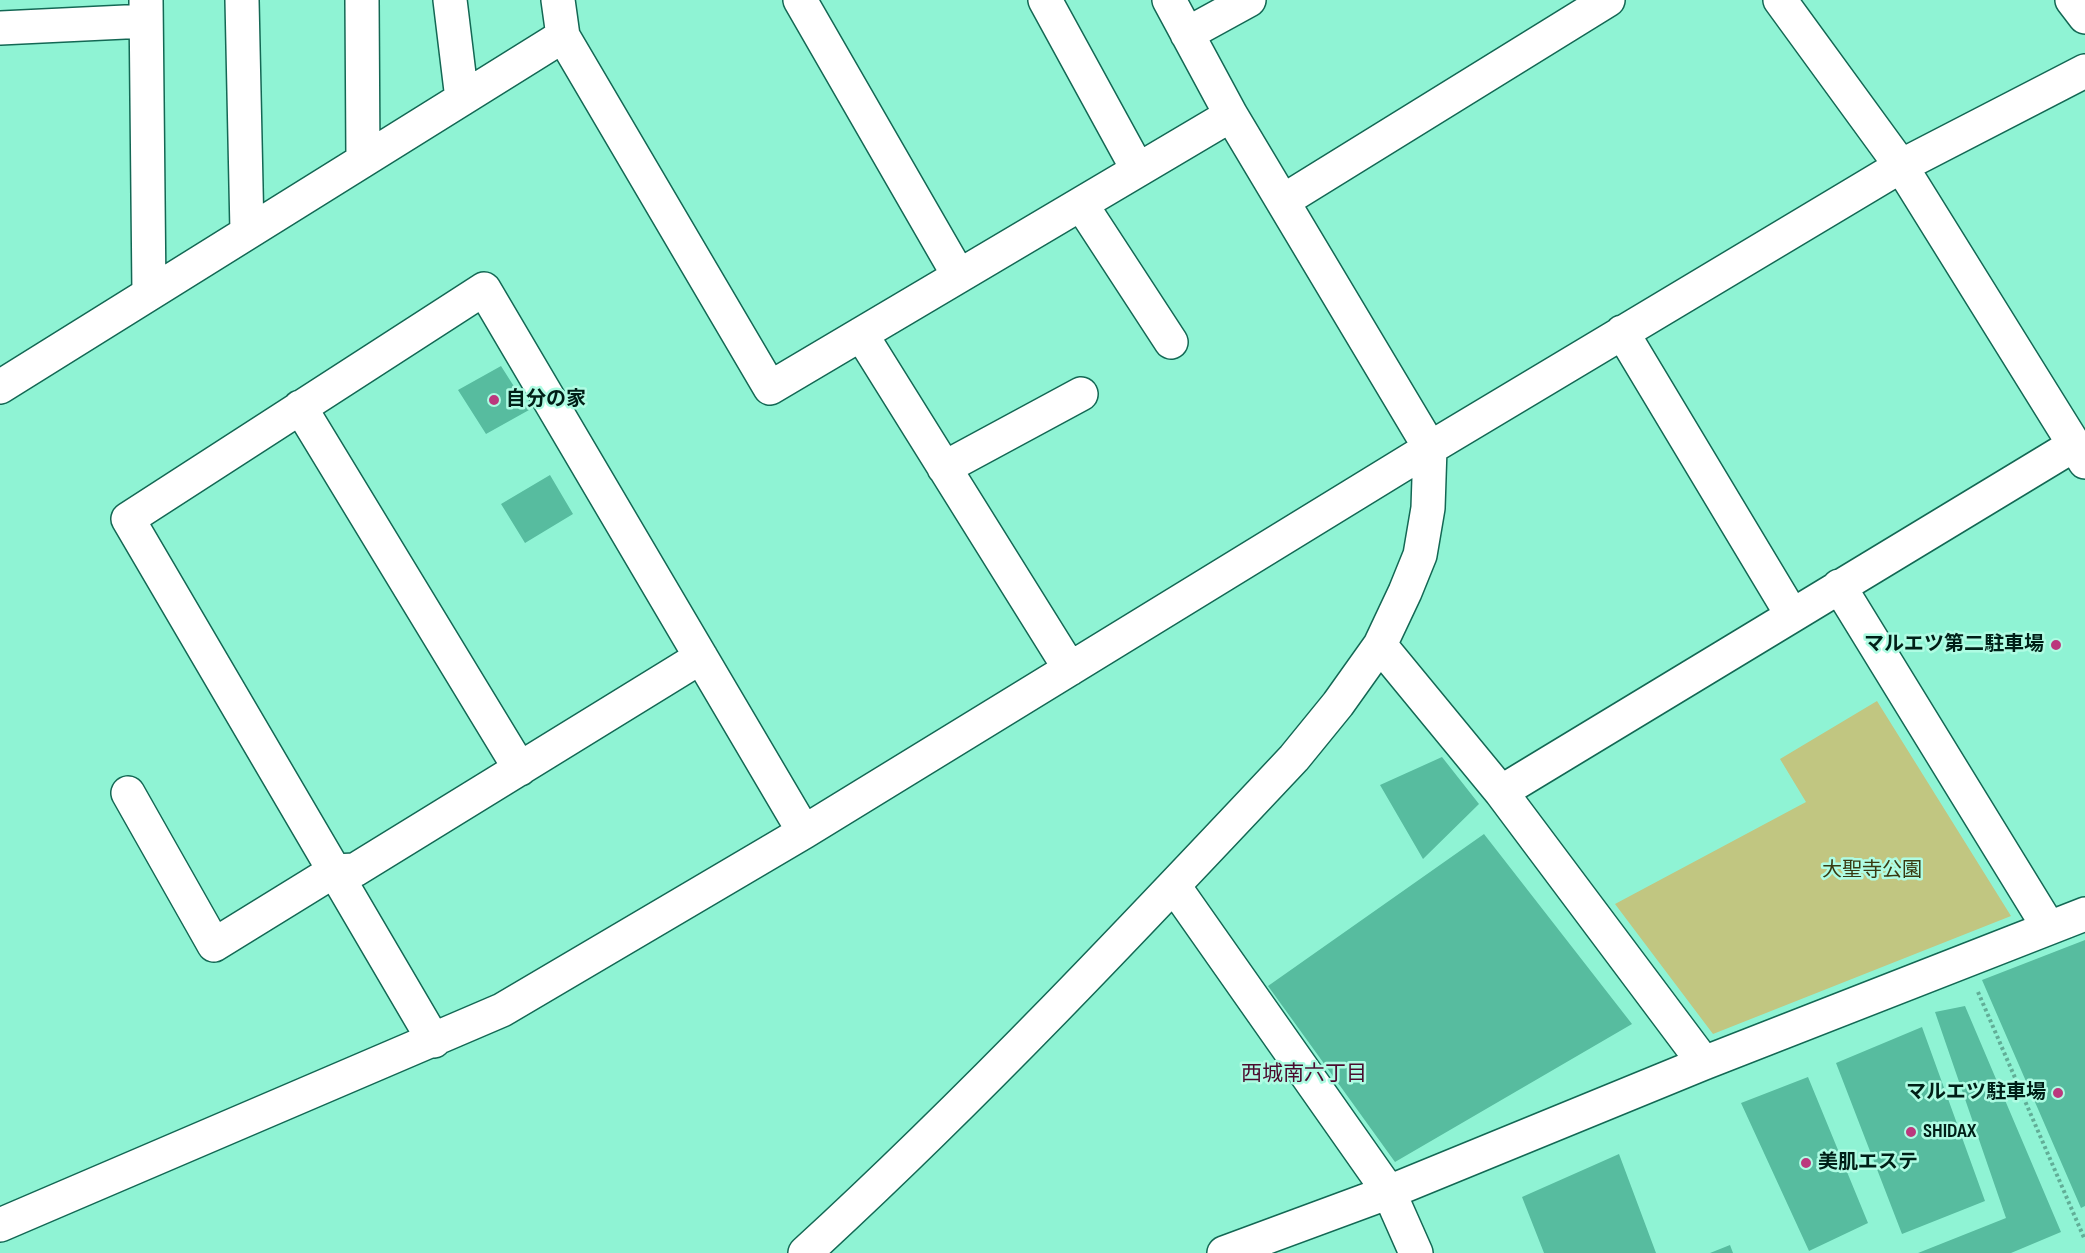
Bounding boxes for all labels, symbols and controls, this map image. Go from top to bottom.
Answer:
place label: 自分の家 [506,388,586,412]
marker: 自分の家 [487,393,501,407]
place label: マルエツ第二駐車場 [1864,633,2044,657]
marker: マルエツ第二駐車場 [2049,638,2063,652]
park label: 大聖寺公園 [1822,859,1922,883]
district label: 西城南六丁目 [1241,1062,1367,1088]
place label: マルエツ駐車場 [1906,1081,2046,1105]
marker: マルエツ駐車場 [2051,1086,2065,1100]
place label: SHIDAX [1923,1120,1976,1144]
marker: SHIDAX [1904,1125,1918,1139]
place label: 美肌エステ [1818,1151,1918,1175]
marker: 美肌エステ [1799,1156,1813,1170]

